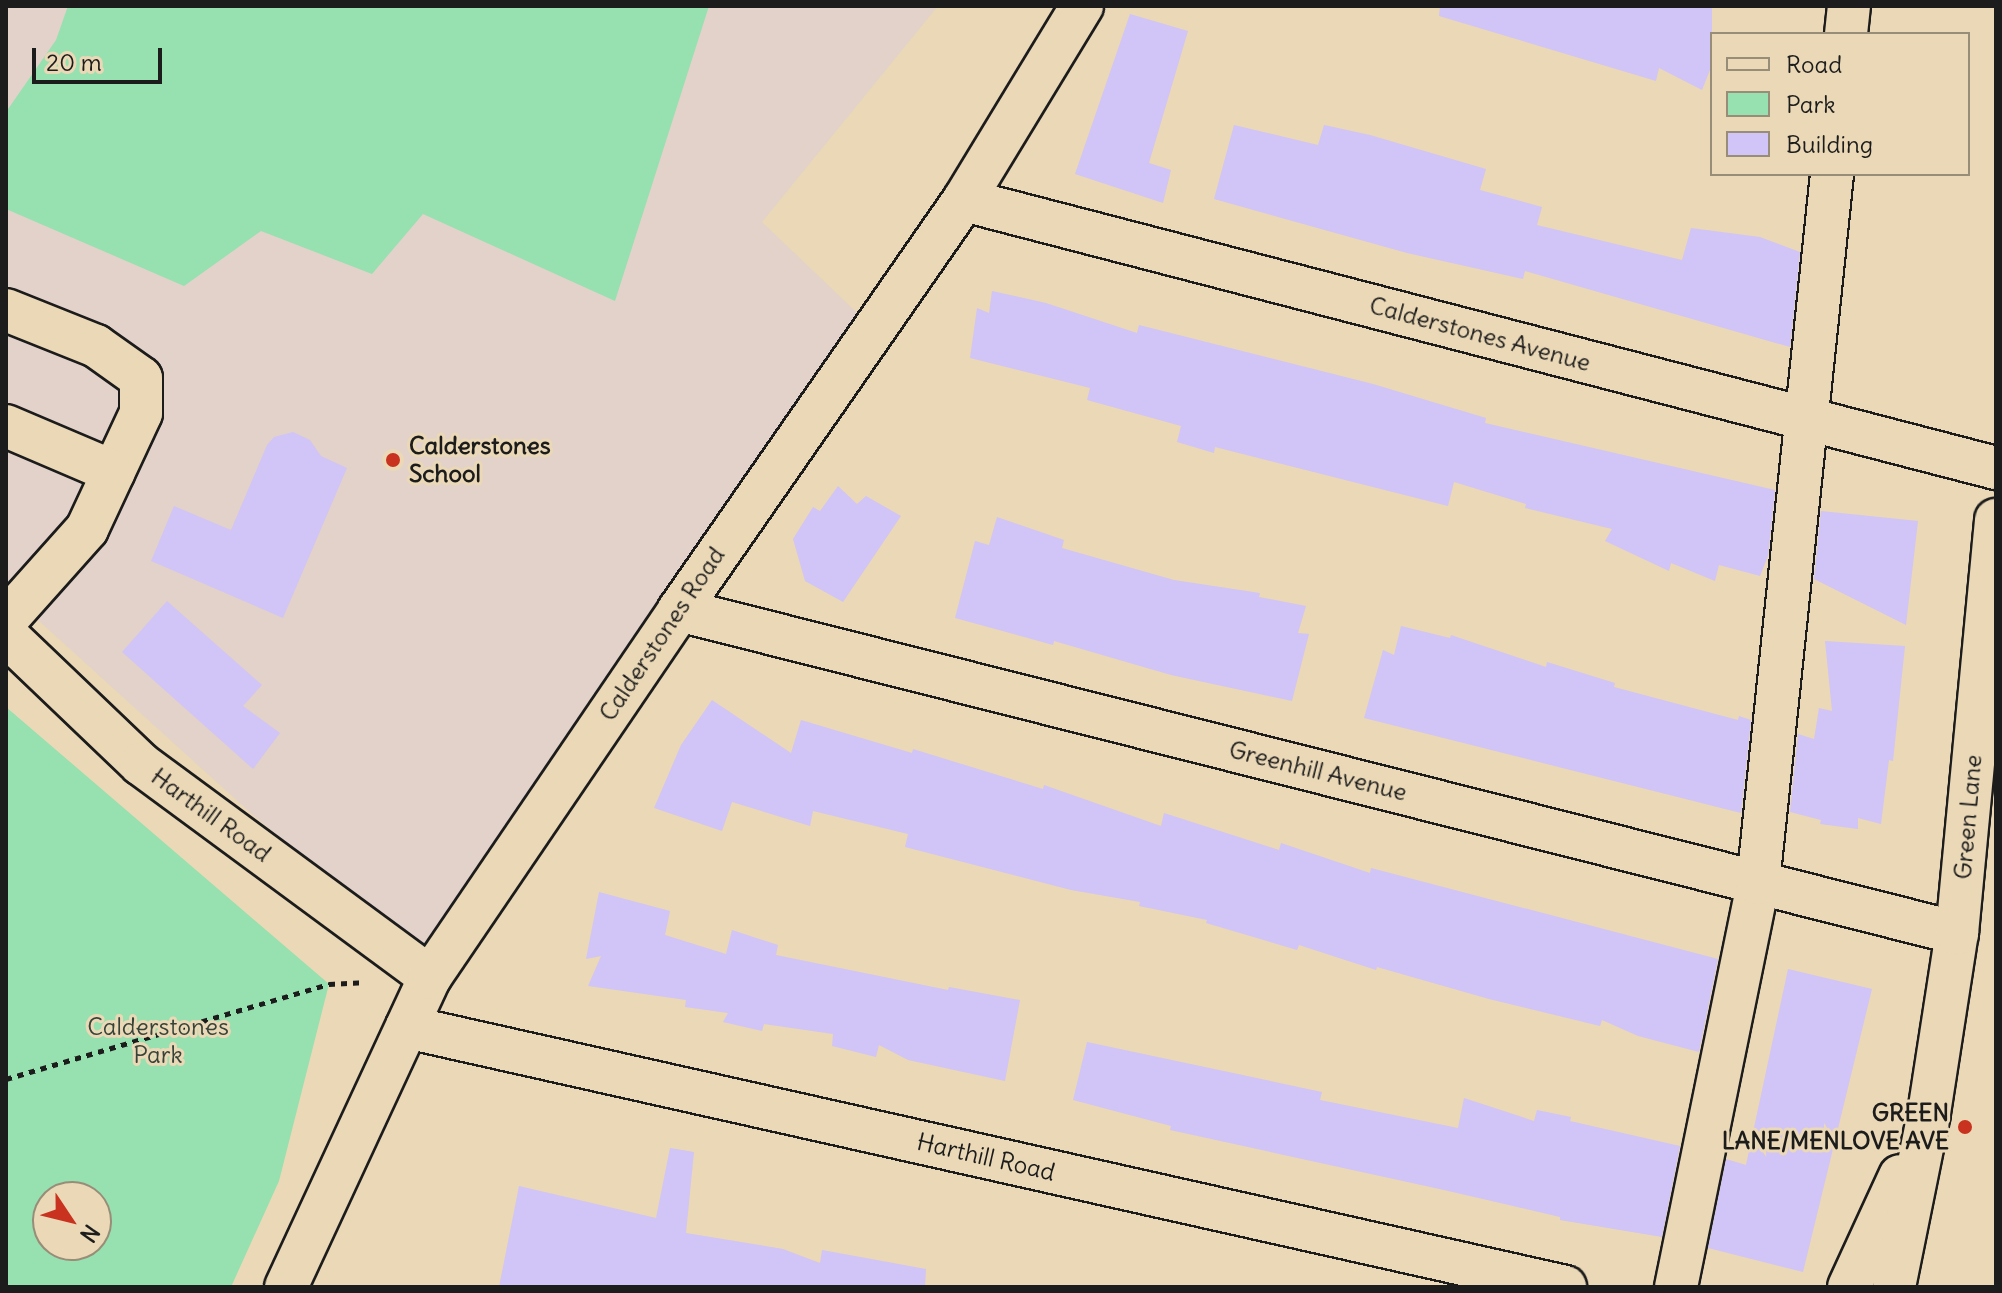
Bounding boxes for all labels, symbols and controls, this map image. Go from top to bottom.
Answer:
scale bar [36,32,166,82]
legend [1710,32,1970,176]
text: 20 m [46,47,102,77]
text: Road [1786,49,1842,79]
text: Park [1786,89,1836,119]
text: Building [1786,129,1873,159]
street label: Calderstones Avenue [1366,291,1594,377]
place label: Calderstones School [409,432,551,488]
marker: Calderstones School [384,451,402,469]
street label: Calderstones Road [593,542,731,726]
street label: Greenhill Avenue [1226,735,1410,807]
street label: Green Lane [1948,753,1988,881]
street label: Harthill Road [146,762,276,868]
park label: Calderstones Park [87,1013,229,1069]
place label: GREEN LANE/MENLOVE AVE [1722,1099,1949,1155]
marker: GREEN LANE/MENLOVE AVE [1956,1118,1974,1136]
street label: Harthill Road [914,1127,1058,1187]
north arrow [32,1181,112,1261]
text: N [74,1219,106,1248]

